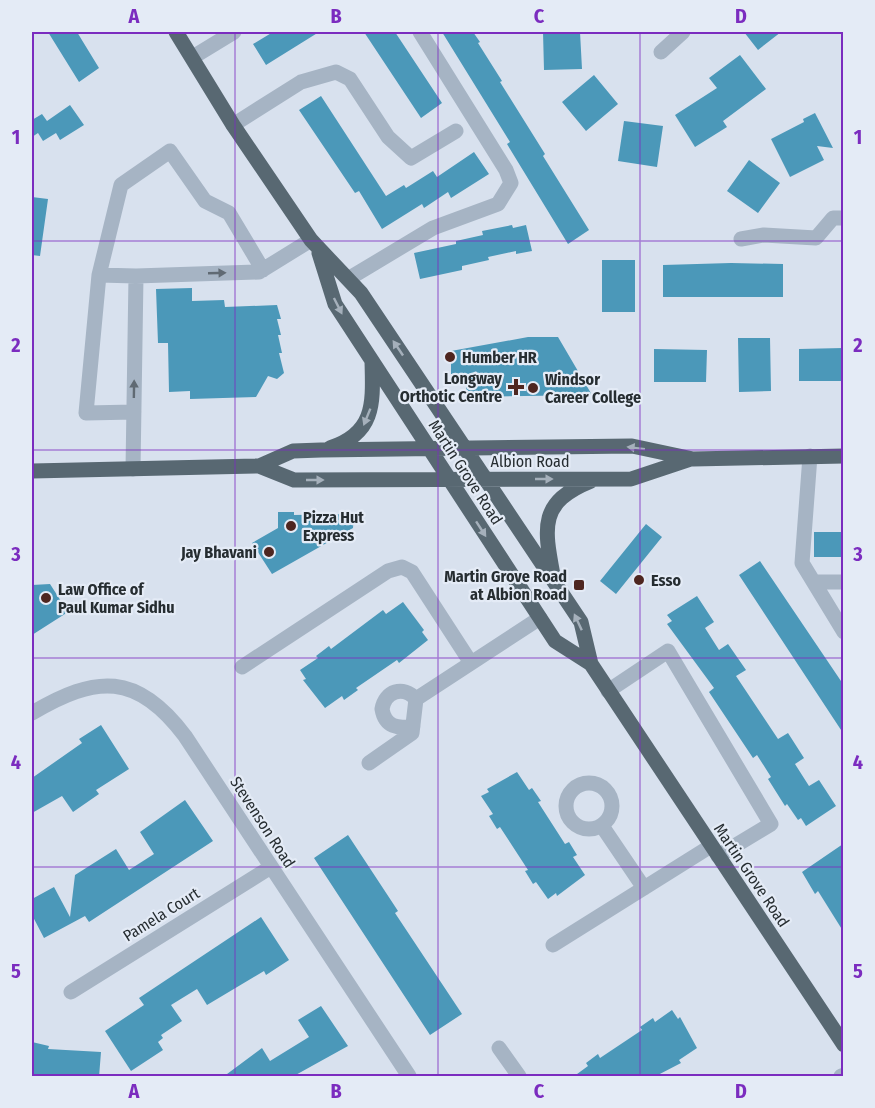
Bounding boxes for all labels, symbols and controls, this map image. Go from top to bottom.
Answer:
text: A [128,4,141,28]
text: B [330,4,342,28]
text: C [534,4,545,28]
text: D [735,4,747,28]
text: 1 [12,125,20,149]
text: 1 [854,125,862,149]
one-way arrow [208,268,227,278]
one-way arrow [333,297,343,314]
text: 2 [10,333,21,357]
text: 2 [852,333,863,357]
one-way arrow [392,339,403,356]
place label: Humber HR [462,348,538,367]
marker: Humber HR [443,350,457,364]
place label: Longway Orthotic Centre [400,369,502,406]
place label: Windsor Career College [545,370,641,407]
marker: Longway Orthotic Centre [507,378,525,396]
one-way arrow [130,380,139,399]
marker: Windsor Career College [526,381,540,395]
one-way arrow [362,408,372,426]
street label: Martin Grove Road [425,416,506,528]
one-way arrow [626,443,645,453]
street label: Albion Road [491,452,569,471]
one-way arrow [535,474,554,484]
one-way arrow [306,475,325,485]
place label: Pizza Hut Express [303,508,364,545]
marker: Pizza Hut Express [284,519,298,533]
one-way arrow [476,521,487,537]
text: 3 [10,542,21,566]
text: 3 [852,542,863,566]
place label: Jay Bhavani [180,543,257,562]
marker: Jay Bhavani [262,545,276,559]
place label: Martin Grove Road at Albion Road [444,567,567,604]
place label: Esso [651,571,681,590]
marker: Esso [632,573,646,587]
marker: Martin Grove Road at Albion Road [572,578,586,592]
place label: Law Office of Paul Kumar Sidhu [58,580,175,617]
marker: Law Office of Paul Kumar Sidhu [39,591,53,605]
one-way arrow [574,613,583,630]
text: 4 [11,750,21,774]
text: 4 [853,750,863,774]
street label: Stevenson Road [226,773,299,871]
street label: Martin Grove Road [710,820,793,931]
street label: Pamela Court [119,883,204,945]
text: 5 [11,959,21,983]
text: 5 [853,959,863,983]
text: A [128,1079,141,1103]
text: B [330,1079,342,1103]
text: C [534,1079,545,1103]
text: D [735,1079,747,1103]

